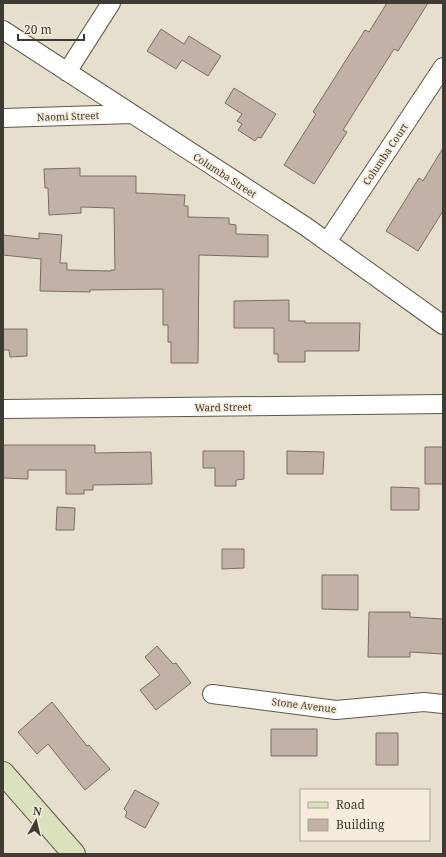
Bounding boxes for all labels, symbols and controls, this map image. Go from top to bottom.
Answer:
scale bar [18,16,84,42]
text: 20 m [24,21,52,38]
street label: Naomi Street [37,108,100,124]
street label: Columba Court [359,120,411,188]
street label: Columba Street [191,149,260,201]
street label: Ward Street [195,399,252,414]
street label: Stone Avenue [271,694,337,716]
legend [300,789,430,841]
text: Road [336,796,366,813]
north arrow [16,801,56,841]
text: N [32,803,43,819]
text: Building [336,816,385,833]

